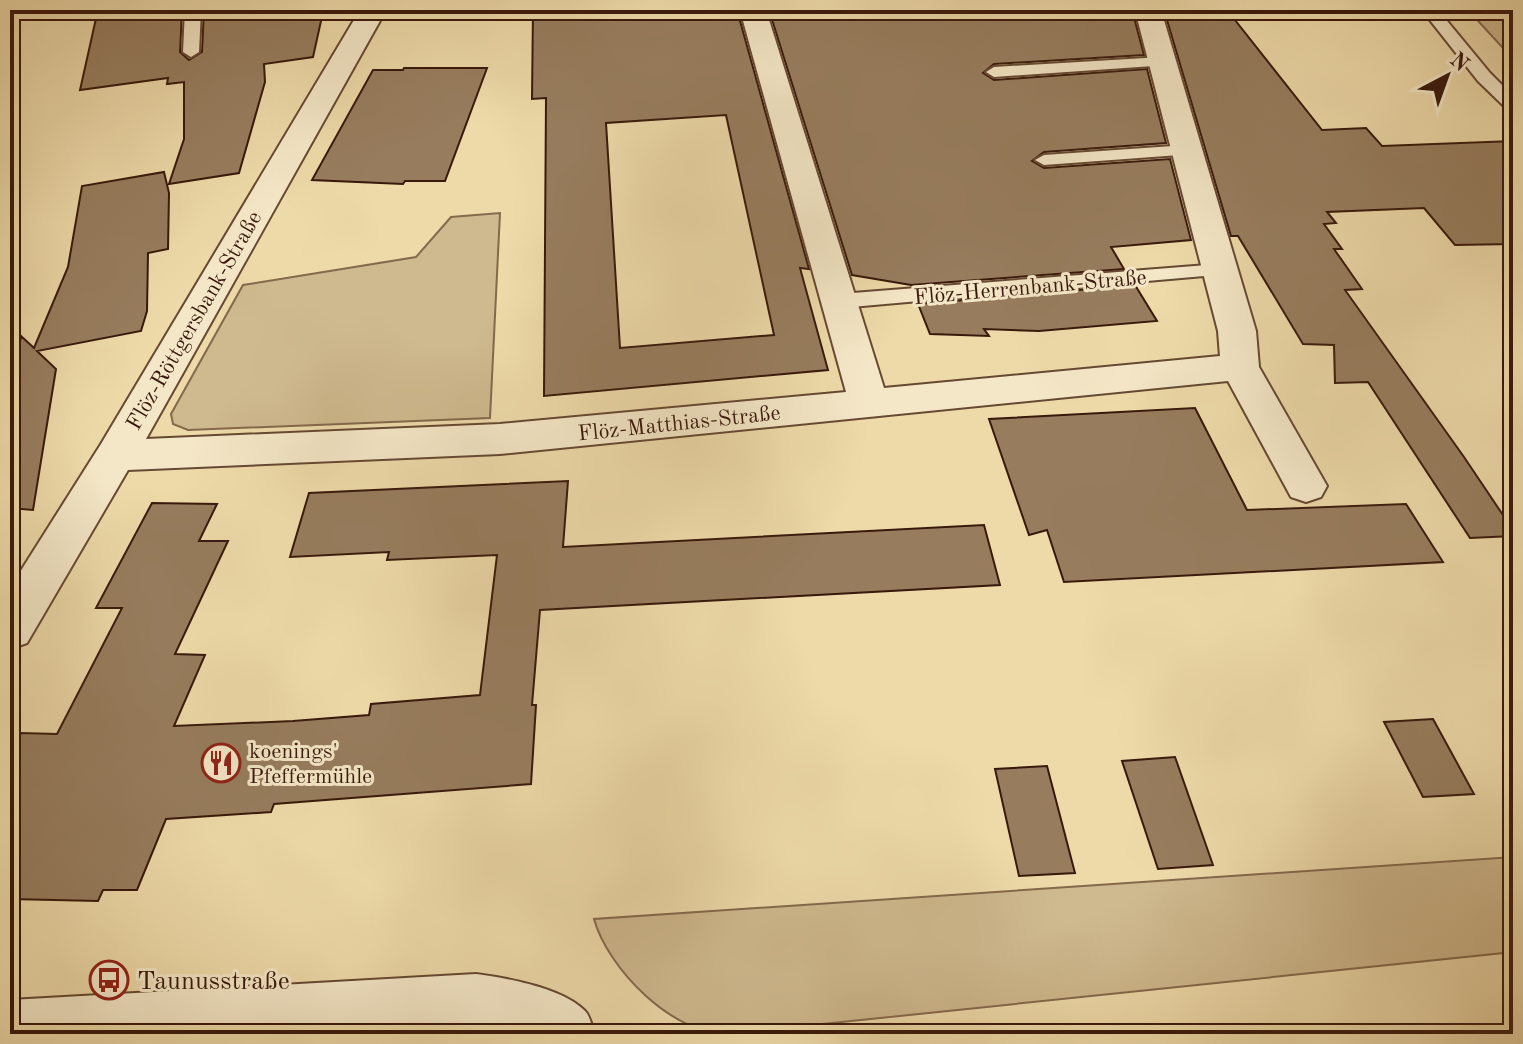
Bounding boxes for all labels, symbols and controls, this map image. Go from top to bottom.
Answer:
north arrow [1407,36,1487,116]
text: N [1445,49,1473,76]
street label: Flöz-Röttgersbank-Straße [123,208,266,434]
street label: Flöz-Herrenbank-Straße [913,267,1147,309]
street label: Flöz-Matthias-Straße [577,402,782,446]
place label: koenings' Pfeffermühle [249,741,372,788]
restaurant icon: koenings' Pfeffermühle [200,742,242,784]
bus stop icon: Taunusstraße [88,959,130,1001]
place label: Taunusstraße [137,969,290,995]

